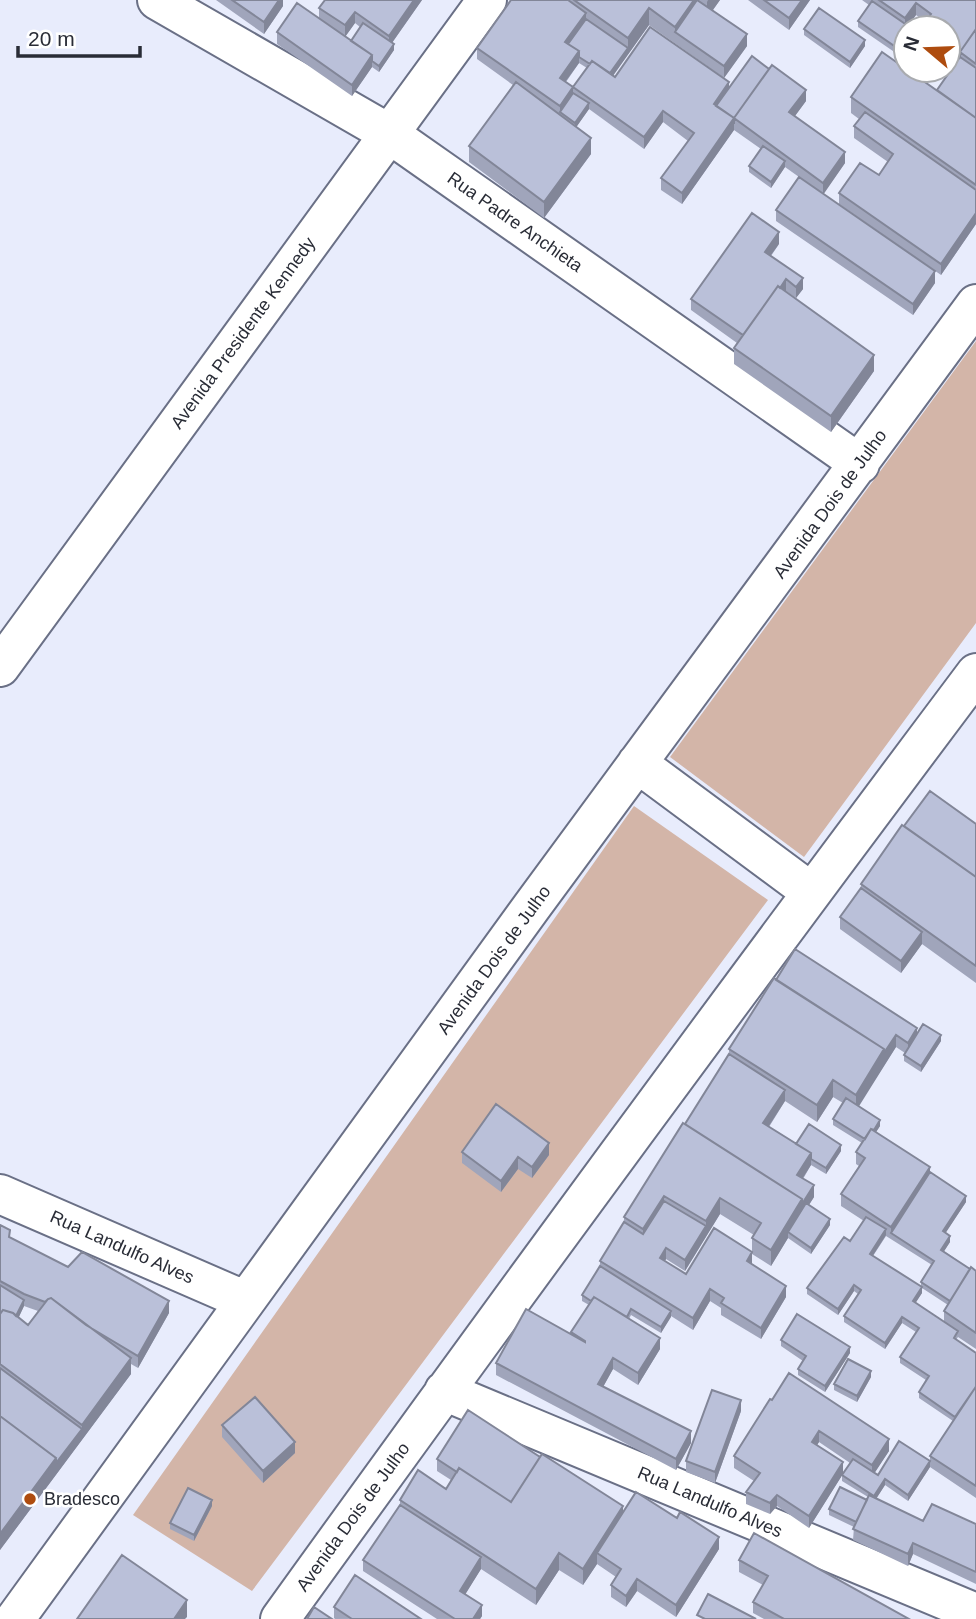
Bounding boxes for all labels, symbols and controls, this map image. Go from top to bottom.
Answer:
scale bar [18,14,140,58]
north arrow [892,14,962,84]
text: 20 m [28,27,75,50]
text: N [899,34,924,54]
street label: Rua Padre Anchieta [444,168,587,277]
street label: Avenida Presidente Kennedy [167,233,319,433]
street label: Avenida Dois de Julho [769,426,891,582]
street label: Avenida Dois de Julho [433,882,555,1038]
street label: Rua Landulfo Alves [47,1206,197,1288]
street label: Avenida Dois de Julho [292,1439,414,1595]
street label: Rua Landulfo Alves [635,1462,785,1542]
place label: Bradesco [44,1489,120,1509]
marker: Bradesco [22,1491,38,1507]

